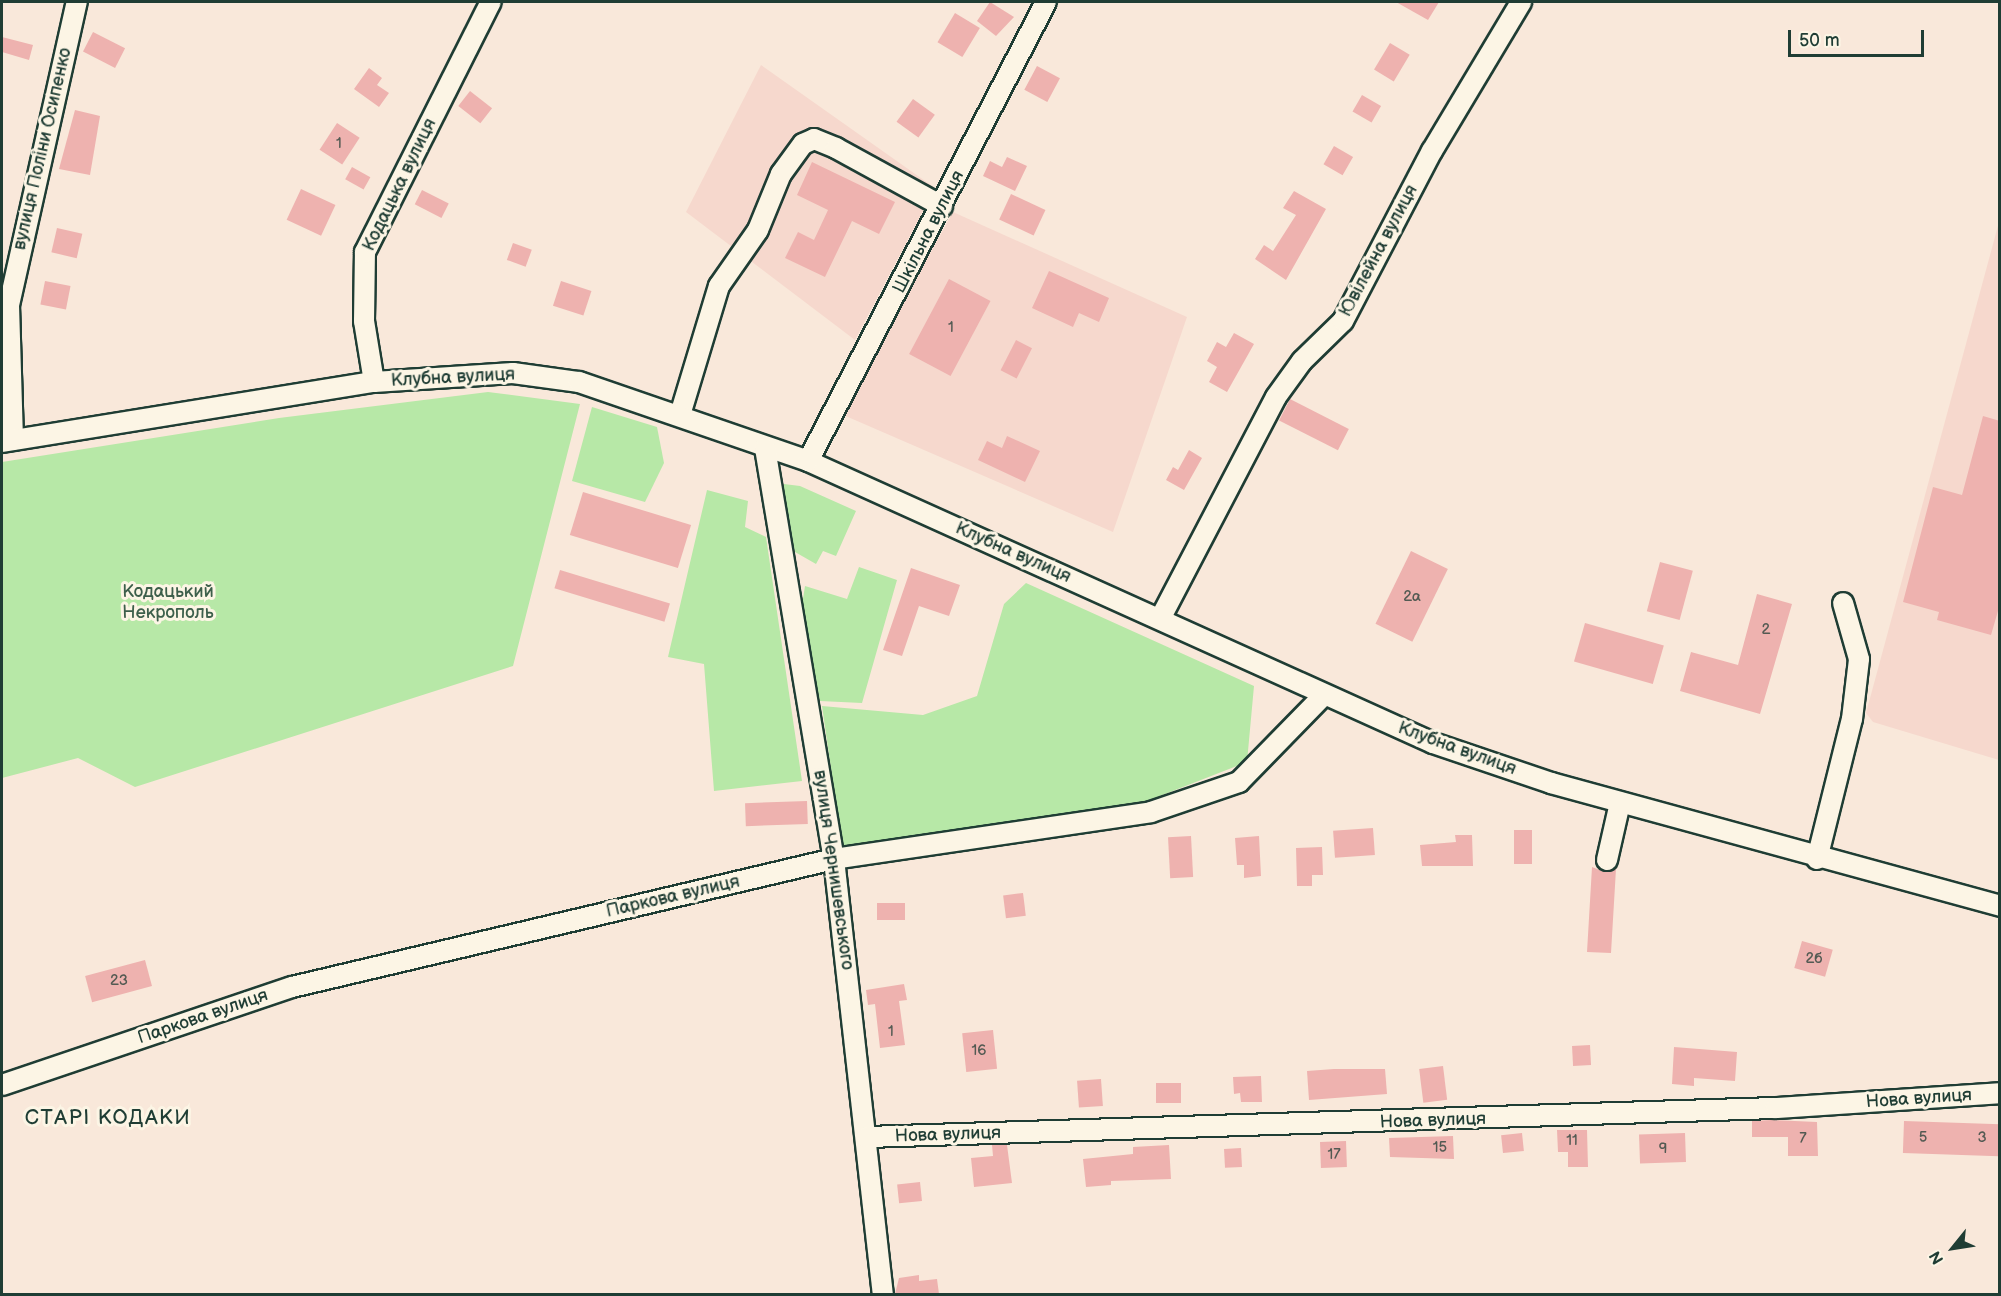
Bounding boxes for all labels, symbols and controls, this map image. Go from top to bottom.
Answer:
scale bar [1791,18,1928,56]
text: 50 m [1799,30,1840,51]
street label: вулиця Поліни Осипенко [9,46,77,252]
street label: Кодацька вулиця [359,115,441,255]
house number: 1 [336,135,342,153]
street label: Шкільна вулиця [889,167,969,297]
street label: Ювілейна вулиця [1335,181,1423,321]
house number: 1 [948,319,954,337]
street label: Клубна вулиця [390,364,516,392]
street label: Клубна вулиця [952,518,1074,588]
park label: Кодацький Некрополь [122,582,214,624]
house number: 2а [1403,588,1421,606]
house number: 2 [1762,621,1770,639]
street label: Клубна вулиця [1395,718,1519,780]
street label: вулиця Чернишевського [808,769,858,971]
street label: Паркова вулиця [604,871,742,923]
house number: 2б [1805,950,1823,968]
house number: 23 [110,972,128,990]
street label: Паркова вулиця [135,985,271,1049]
house number: 1 [888,1023,894,1041]
house number: 16 [972,1042,986,1060]
street label: Нова вулиця [1865,1085,1973,1113]
district label: СТАРІ КОДАКИ [25,1105,191,1131]
street label: Нова вулиця [1380,1108,1486,1134]
street label: Нова вулиця [895,1122,1001,1148]
house number: 5 [1919,1129,1927,1147]
house number: 3 [1977,1129,1987,1147]
house number: 7 [1799,1130,1807,1148]
house number: 11 [1566,1132,1578,1150]
house number: 15 [1433,1139,1447,1157]
house number: 9 [1659,1140,1667,1158]
house number: 17 [1327,1146,1341,1164]
north arrow [1923,1218,1983,1278]
text: N [1926,1247,1948,1267]

